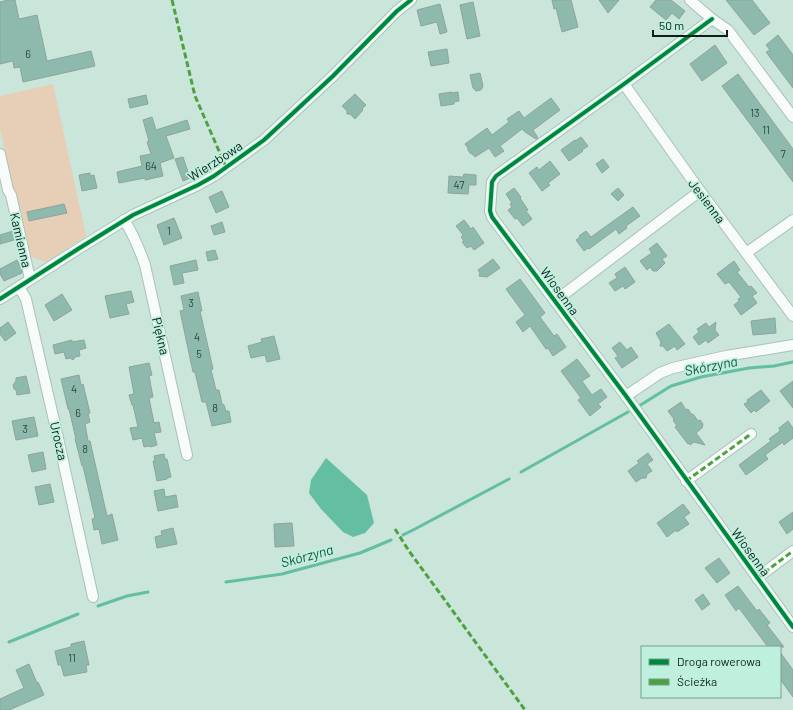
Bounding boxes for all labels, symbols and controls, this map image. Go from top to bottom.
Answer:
scale bar [653,12,727,38]
text: 50 m [659,18,684,32]
house number: 6 [25,47,31,60]
house number: 13 [750,106,760,119]
house number: 11 [762,123,770,136]
street label: Wierzbowa [185,137,245,185]
house number: 7 [780,147,786,160]
house number: 64 [145,159,157,172]
street label: Jesienna [685,176,729,226]
house number: 47 [454,178,464,191]
street label: Kamienna [7,211,35,269]
house number: 1 [167,224,171,237]
street label: Wiosenna [537,264,583,318]
house number: 3 [188,296,194,309]
street label: Piękna [149,316,173,356]
house number: 4 [194,330,200,343]
house number: 5 [196,347,202,360]
water label: Skórzyna [683,352,739,379]
house number: 4 [71,382,77,395]
house number: 8 [212,401,218,414]
house number: 6 [75,406,81,419]
street label: Urocza [47,420,71,462]
house number: 3 [22,422,28,435]
house number: 8 [82,442,88,455]
street label: Wiosenna [728,525,774,579]
water label: Skórzyna [279,540,335,571]
legend [641,646,781,698]
house number: 11 [68,651,76,664]
text: Droga rowerowa [677,654,761,668]
text: Ścieżka [677,674,717,688]

